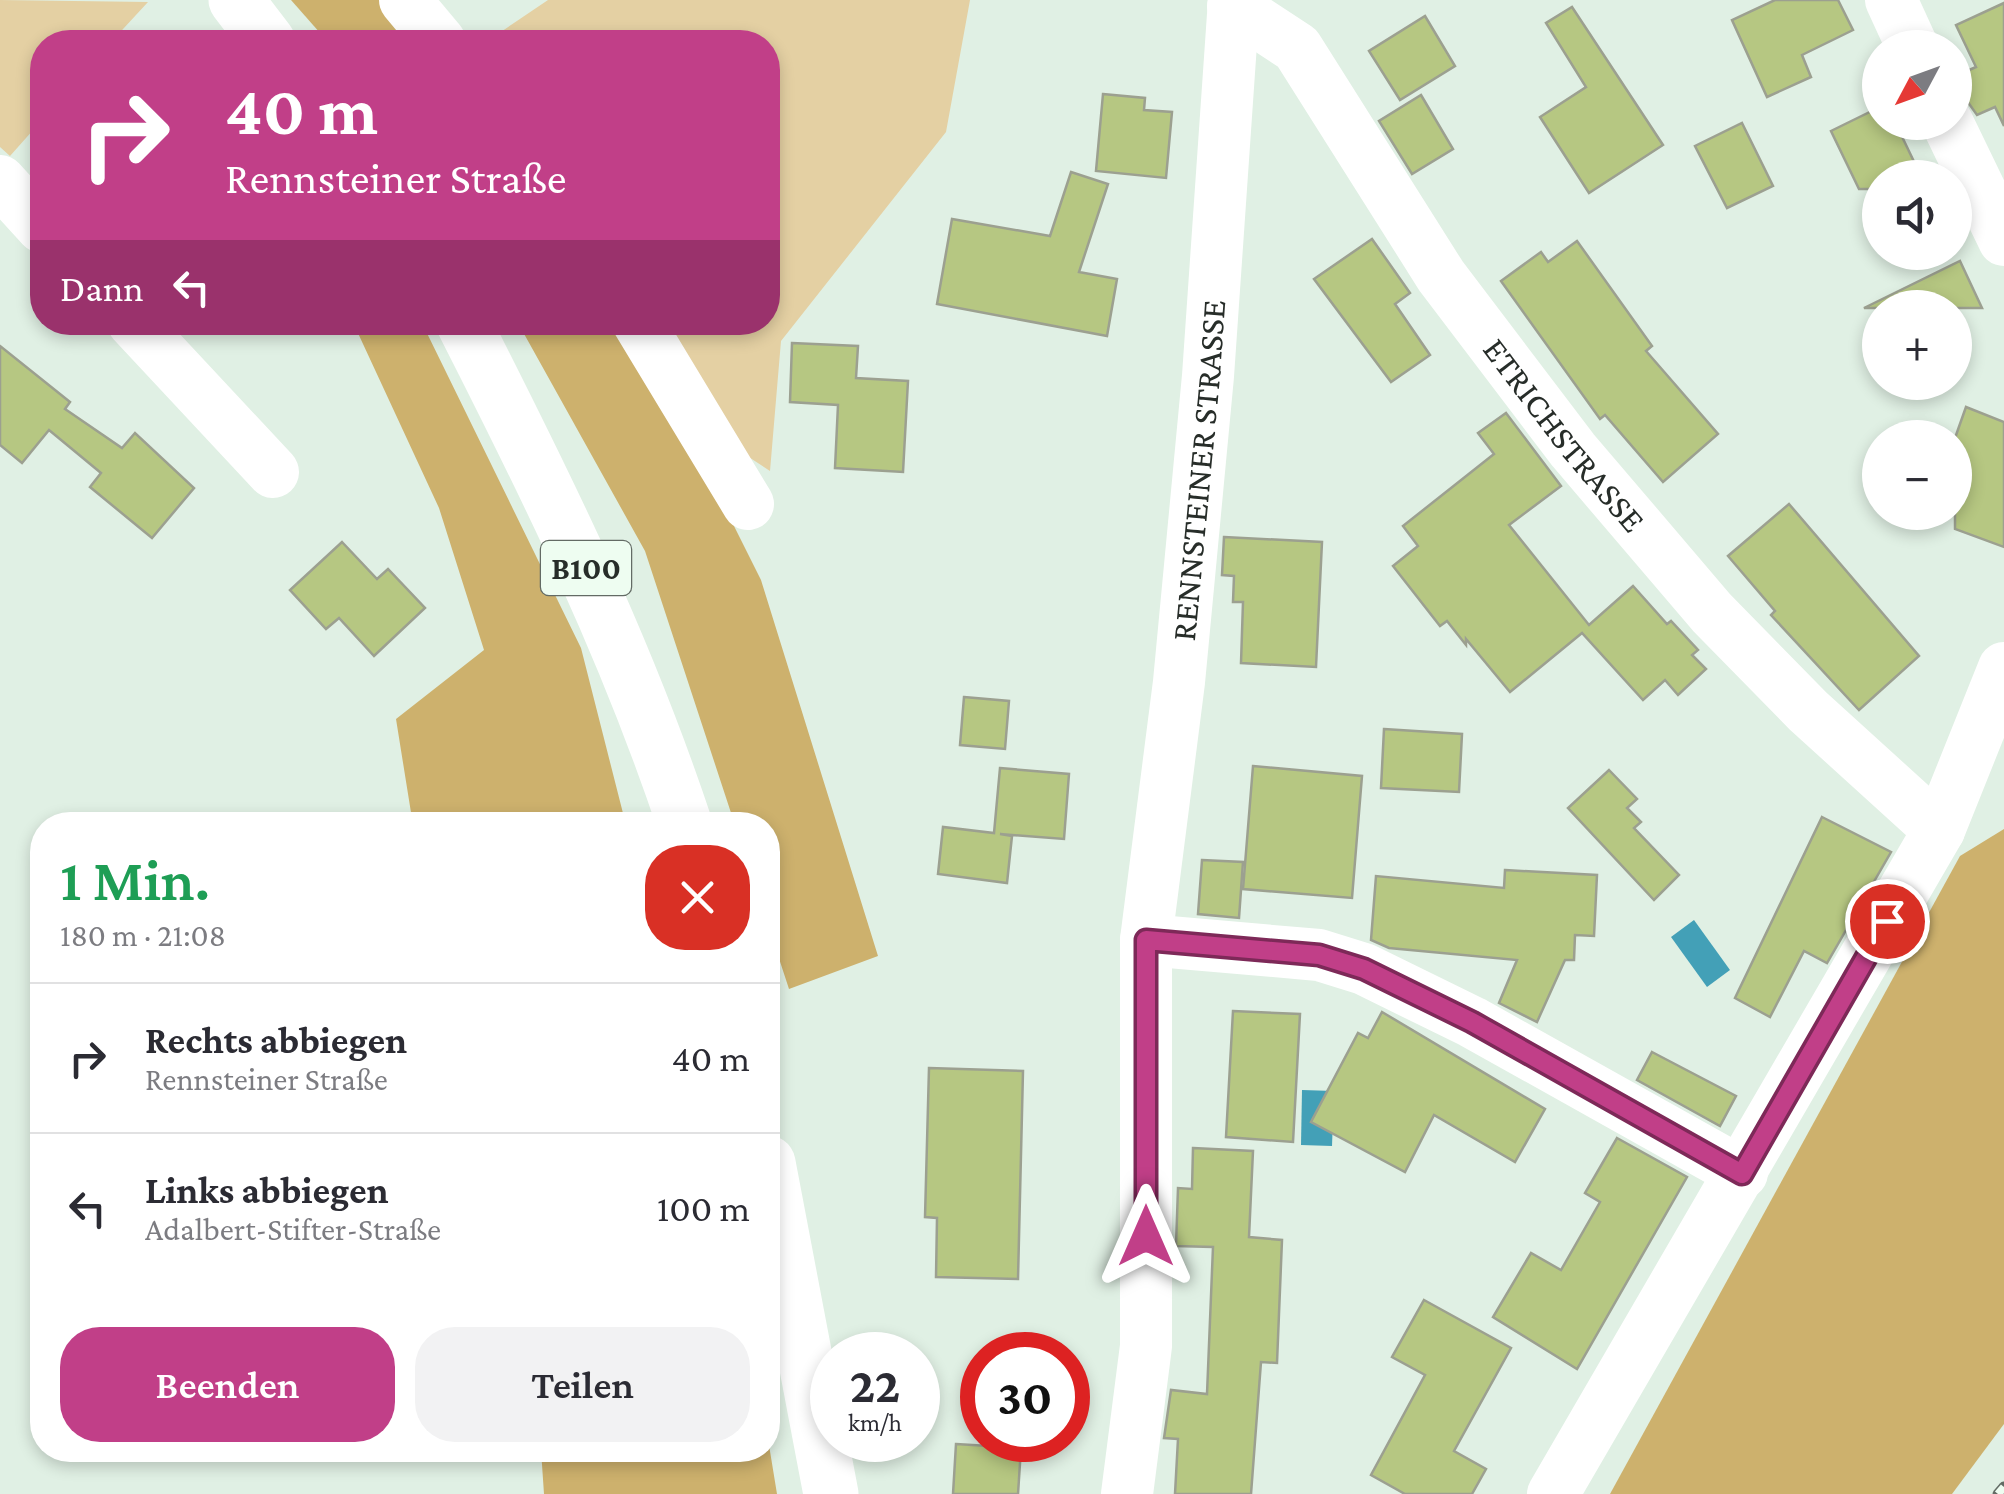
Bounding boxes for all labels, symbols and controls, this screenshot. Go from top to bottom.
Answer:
north arrow [1862,30,1972,140]
map controls [1862,30,1972,530]
icon: right [60,70,190,200]
text: 40 m [225,71,378,149]
text: Rennsteiner Straße [225,153,566,203]
button: sound [1862,160,1972,270]
icon: left [164,260,219,315]
text: Dann [60,267,144,309]
button: + [1862,290,1972,400]
street label: RENNSTEINER STRASSE [1164,298,1233,643]
street label: ETRICHSTRASSE [1475,331,1653,540]
button: − [1862,420,1972,530]
road number: B100 [541,541,631,595]
button: close [645,845,750,950]
text: 1 Min. [60,846,210,913]
pin [1845,879,1930,964]
icon: arrive [1860,894,1915,949]
text: 180 m · 21:08 [60,917,226,953]
text: Rechts abbiegen [145,1019,407,1061]
icon: right [60,1031,115,1086]
text: 40 m [671,1037,750,1079]
text: Rennsteiner Straße [145,1061,388,1097]
text: Links abbiegen [145,1169,389,1211]
icon: left [60,1181,115,1236]
position arrow [1094,1184,1198,1288]
text: 100 m [657,1187,750,1229]
text: Adalbert-Stifter-Straße [145,1211,441,1247]
button: Beenden [60,1327,395,1442]
button: Teilen [415,1327,750,1442]
speed limit sign: 30 [960,1332,1090,1462]
text: 22 [850,1357,900,1413]
text: km/h [848,1409,902,1436]

